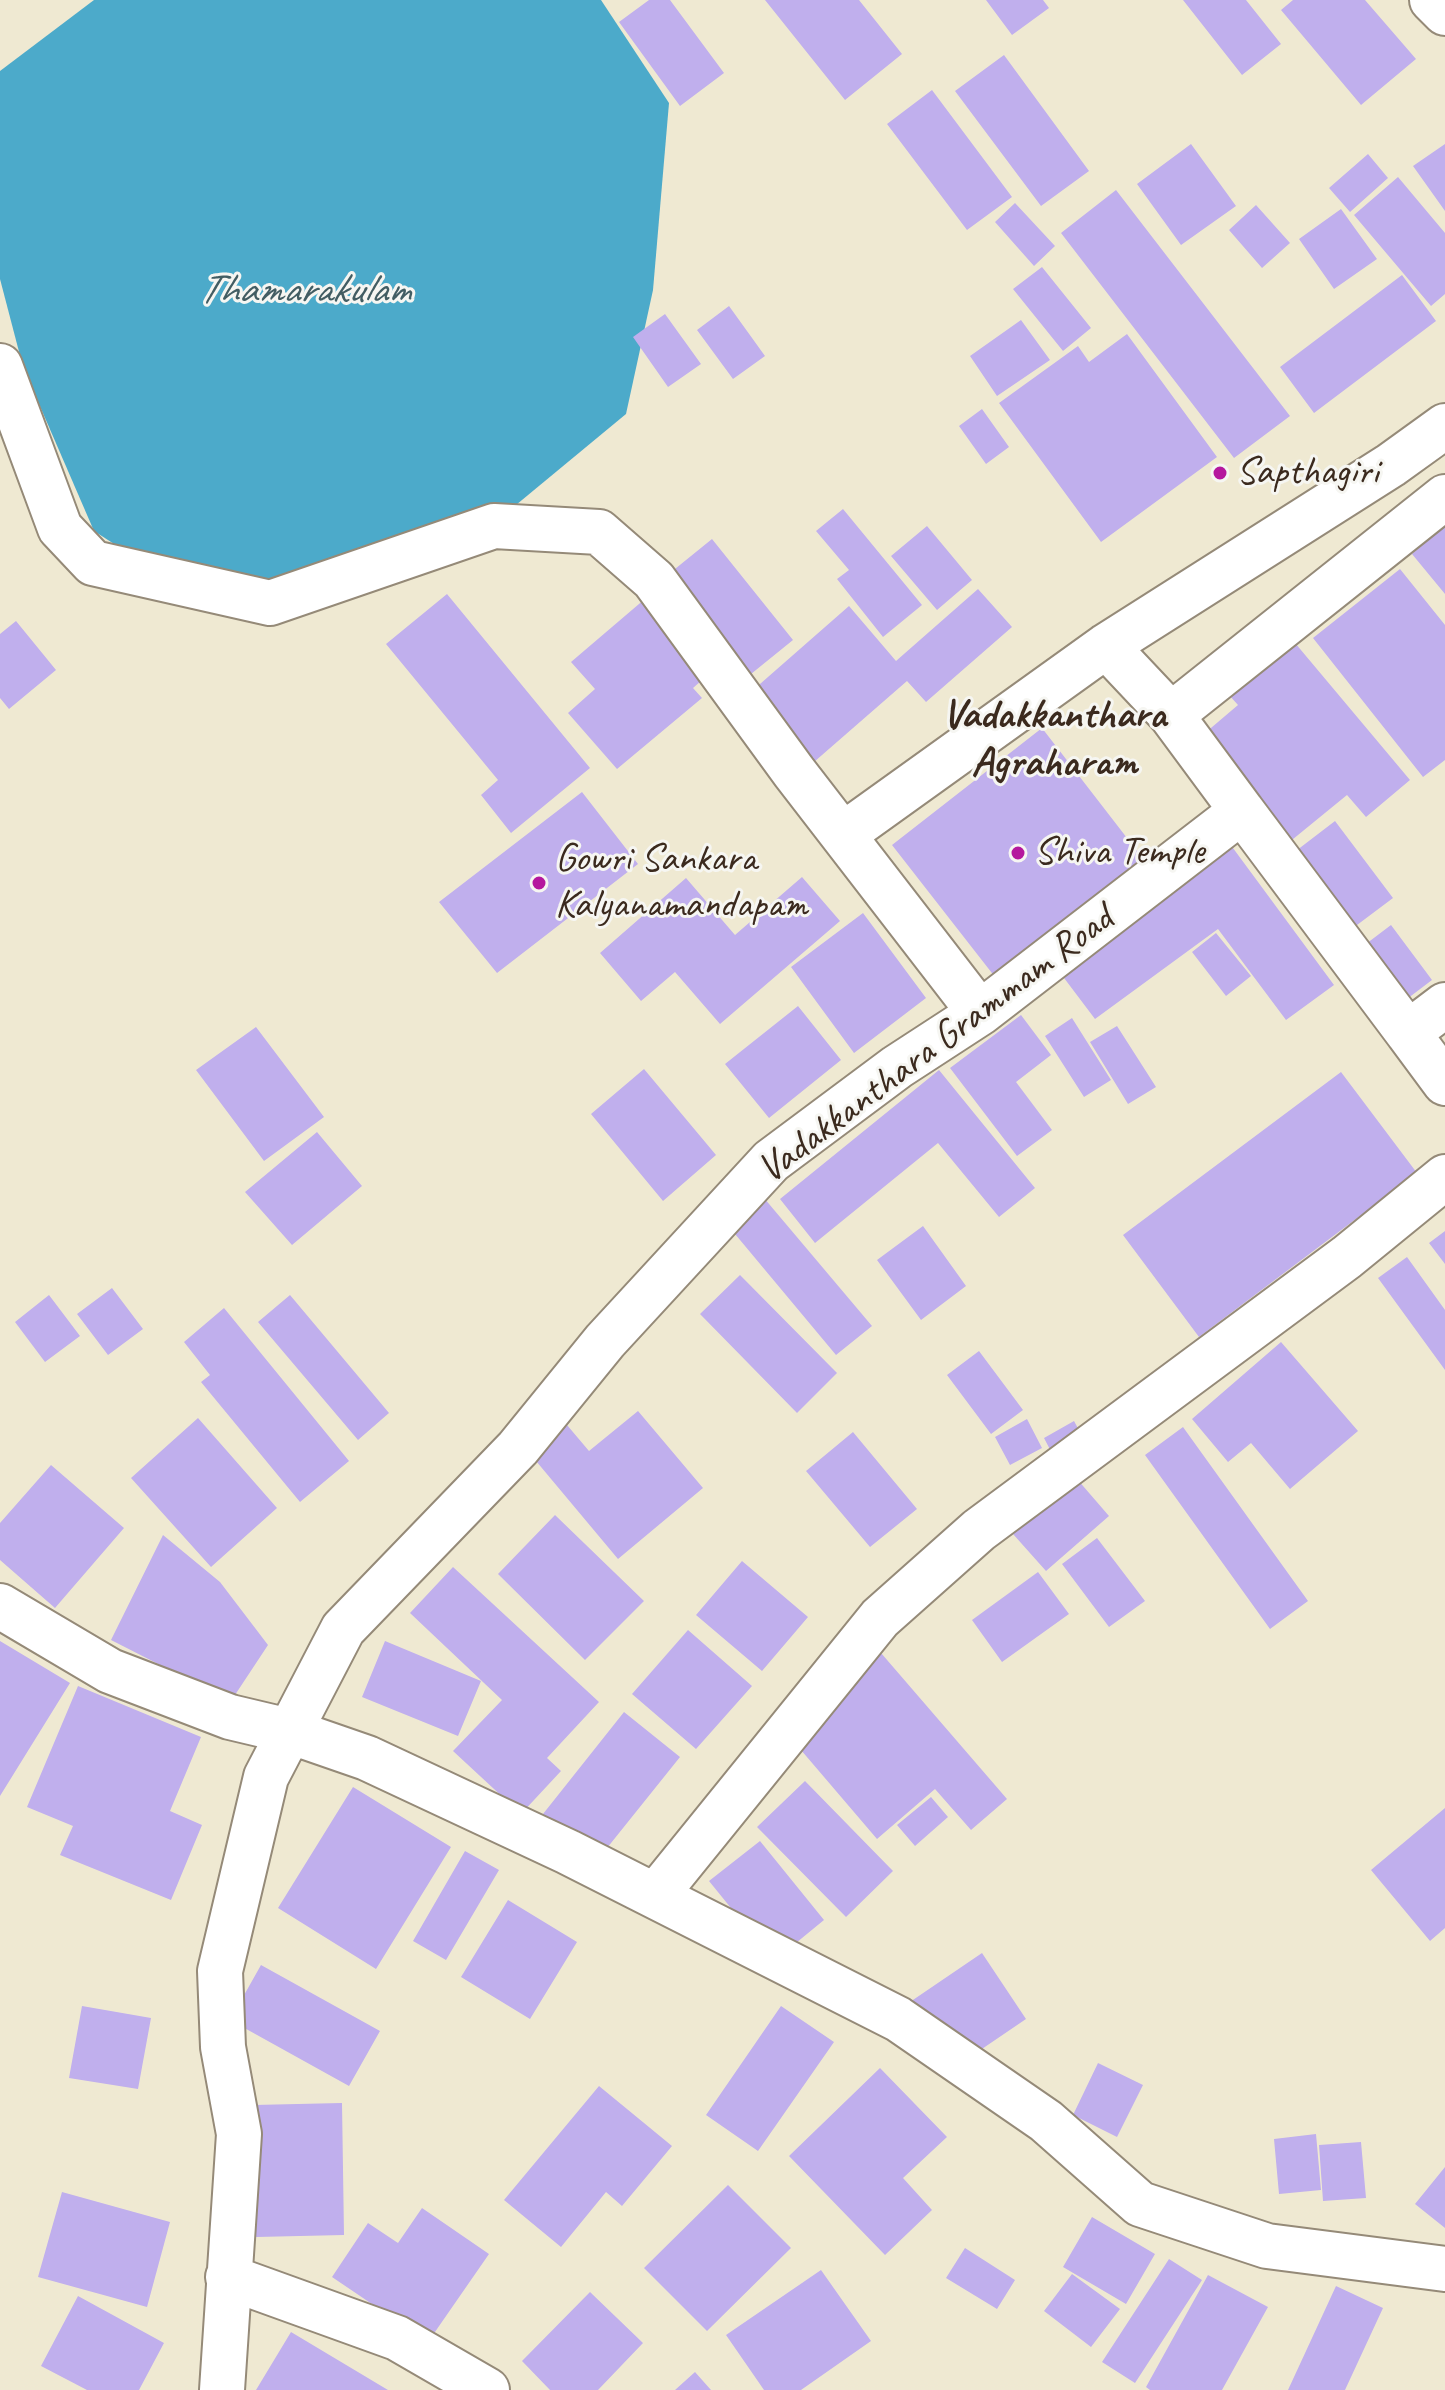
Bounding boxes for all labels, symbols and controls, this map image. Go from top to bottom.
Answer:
water label: Thamarakulam [198,266,410,316]
place label: Sapthagiri [1236,449,1379,497]
marker: Sapthagiri [1211,464,1229,482]
district label: Vadakkanthara Agraharam [942,691,1166,790]
place label: Shiva Temple [1034,829,1204,877]
place label: Gowri Sankara Kalyanamandapam [555,836,807,930]
marker: Shiva Temple [1009,844,1027,862]
marker: Gowri Sankara Kalyanamandapam [530,874,548,892]
street label: Vadakkanthara Grammam Road [749,896,1123,1194]

